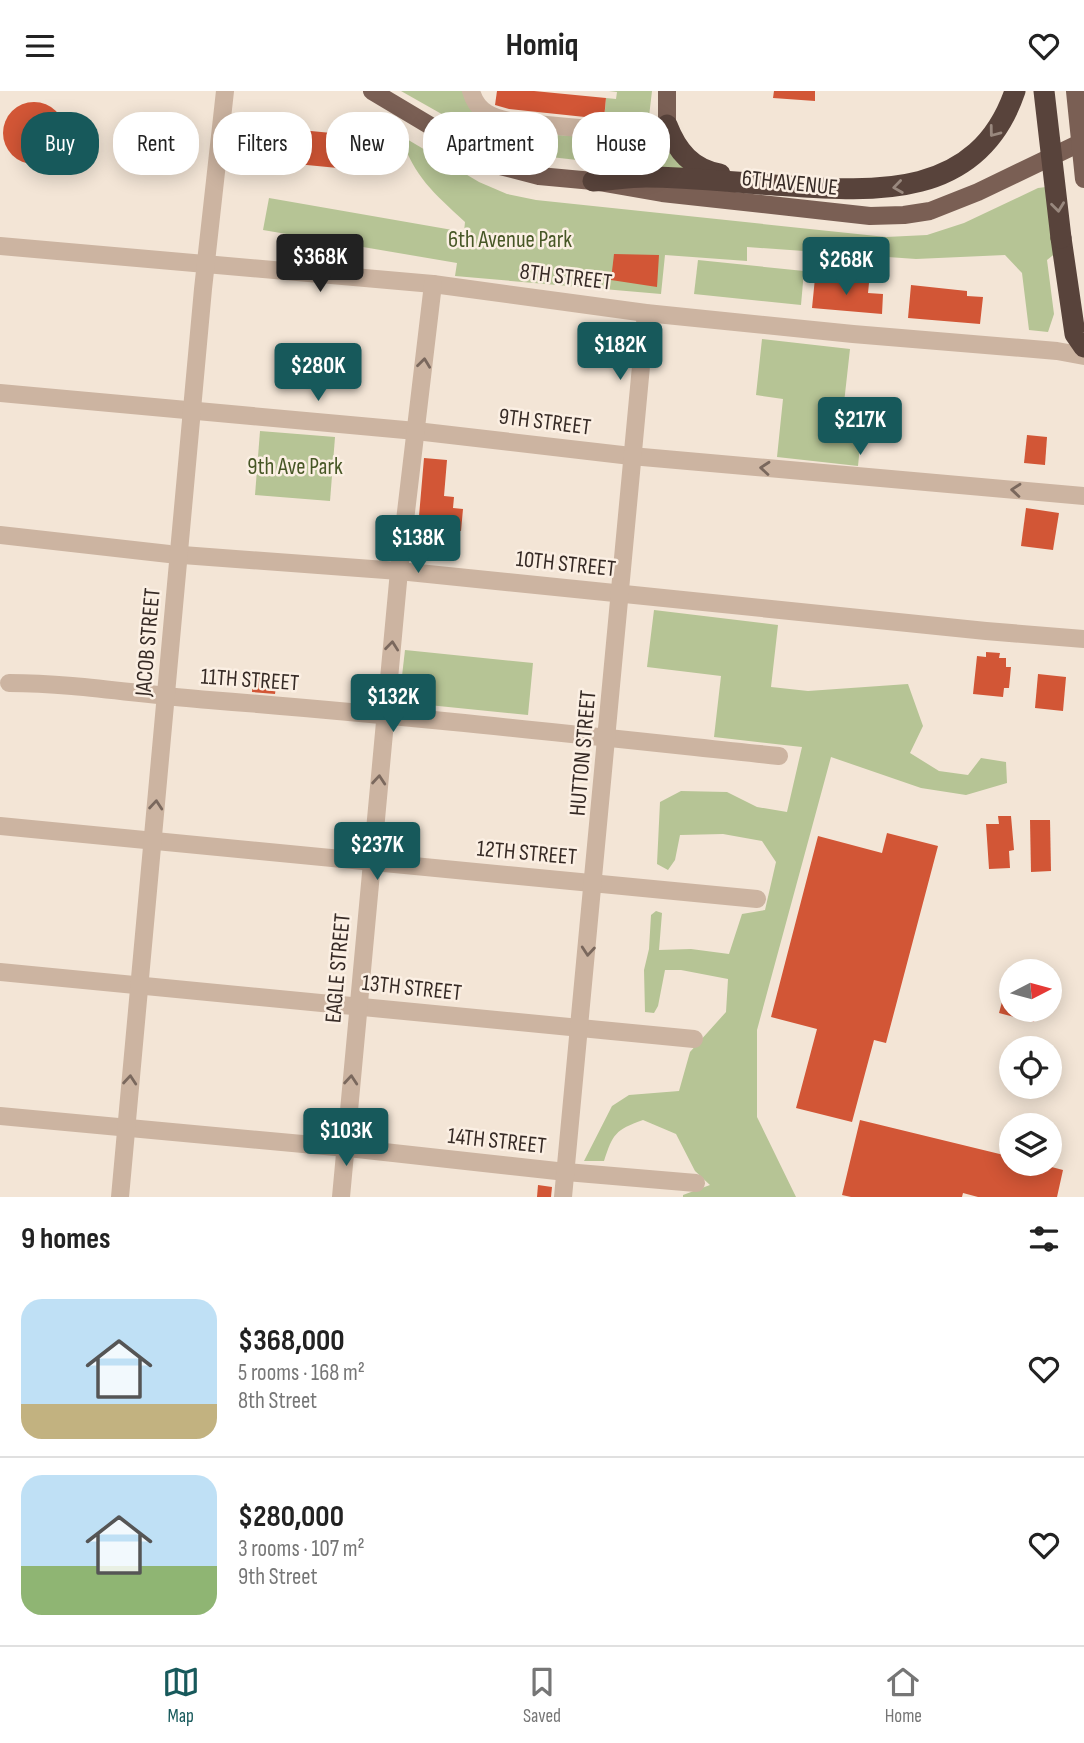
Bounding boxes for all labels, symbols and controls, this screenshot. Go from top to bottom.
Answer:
text: Homiq [506,26,578,65]
icon: menu [21,27,59,65]
icon: heart [1025,27,1063,65]
chip: Buy [21,112,99,175]
chip: Rent [113,112,199,175]
chip: Filters [213,112,312,175]
chip: New [326,112,409,175]
chip: Apartment [423,112,558,175]
chip: House [572,112,670,175]
one-way arrow [990,124,1002,136]
street label: 6TH AVENUE [741,164,839,202]
one-way arrow [892,179,903,194]
one-way arrow [1050,202,1065,213]
park label: 6th Avenue Park [448,226,572,254]
pin: $368K [271,235,369,294]
pin: $268K [797,237,895,297]
text: $368K [292,243,348,271]
text: $268K [819,246,873,274]
street label: 8TH STREET [518,257,614,297]
pin: $182K [571,323,669,382]
text: $182K [593,331,647,359]
pin: $280K [269,343,367,403]
text: $280K [291,352,345,380]
one-way arrow [416,357,431,369]
pin: $217K [811,397,909,457]
street label: 9TH STREET [497,402,593,442]
text: $217K [834,406,886,434]
park label: 9th Ave Park [247,453,343,481]
one-way arrow [759,461,770,476]
one-way arrow [1010,483,1021,498]
pin: $138K [369,515,467,575]
text: $138K [391,524,445,552]
street label: 10TH STREET [515,545,617,583]
street label: JACOB STREET [129,587,167,698]
one-way arrow [384,640,399,651]
street label: 11TH STREET [200,663,300,697]
pin: $132K [344,675,442,734]
text: $132K [367,683,419,711]
street label: HUTTON STREET [564,689,602,817]
one-way arrow [371,775,386,786]
one-way arrow [149,799,164,811]
pin: $237K [328,823,426,882]
text: $237K [350,831,404,859]
street label: 12TH STREET [476,835,578,871]
street label: EAGLE STREET [319,912,357,1024]
one-way arrow [581,946,596,957]
north arrow [999,959,1062,1022]
map controls [999,959,1062,1176]
street label: 13TH STREET [361,969,463,1007]
button: locate [999,1036,1062,1099]
one-way arrow [123,1074,138,1086]
one-way arrow [344,1074,359,1086]
pin: $103K [297,1109,395,1168]
button: layers [999,1113,1062,1176]
text: $103K [319,1117,373,1145]
street label: 14TH STREET [446,1122,548,1160]
icon: filters [1025,1220,1063,1258]
text: 9 homes [21,1221,111,1257]
text: $368,000 [238,1323,345,1359]
icon: home [77,1327,161,1411]
icon: heart [1025,1350,1063,1388]
text: 5 rooms · 168 m² [238,1359,365,1387]
text: 8th Street [238,1387,317,1415]
text: $280,000 [238,1499,344,1535]
icon: home [77,1503,161,1587]
icon: heart [1025,1526,1063,1564]
text: 3 rooms · 107 m² [238,1535,365,1563]
text: 9th Street [238,1563,317,1591]
tab: Map [162,1663,200,1728]
tab: Saved [523,1663,561,1728]
tab: Home [884,1663,922,1728]

